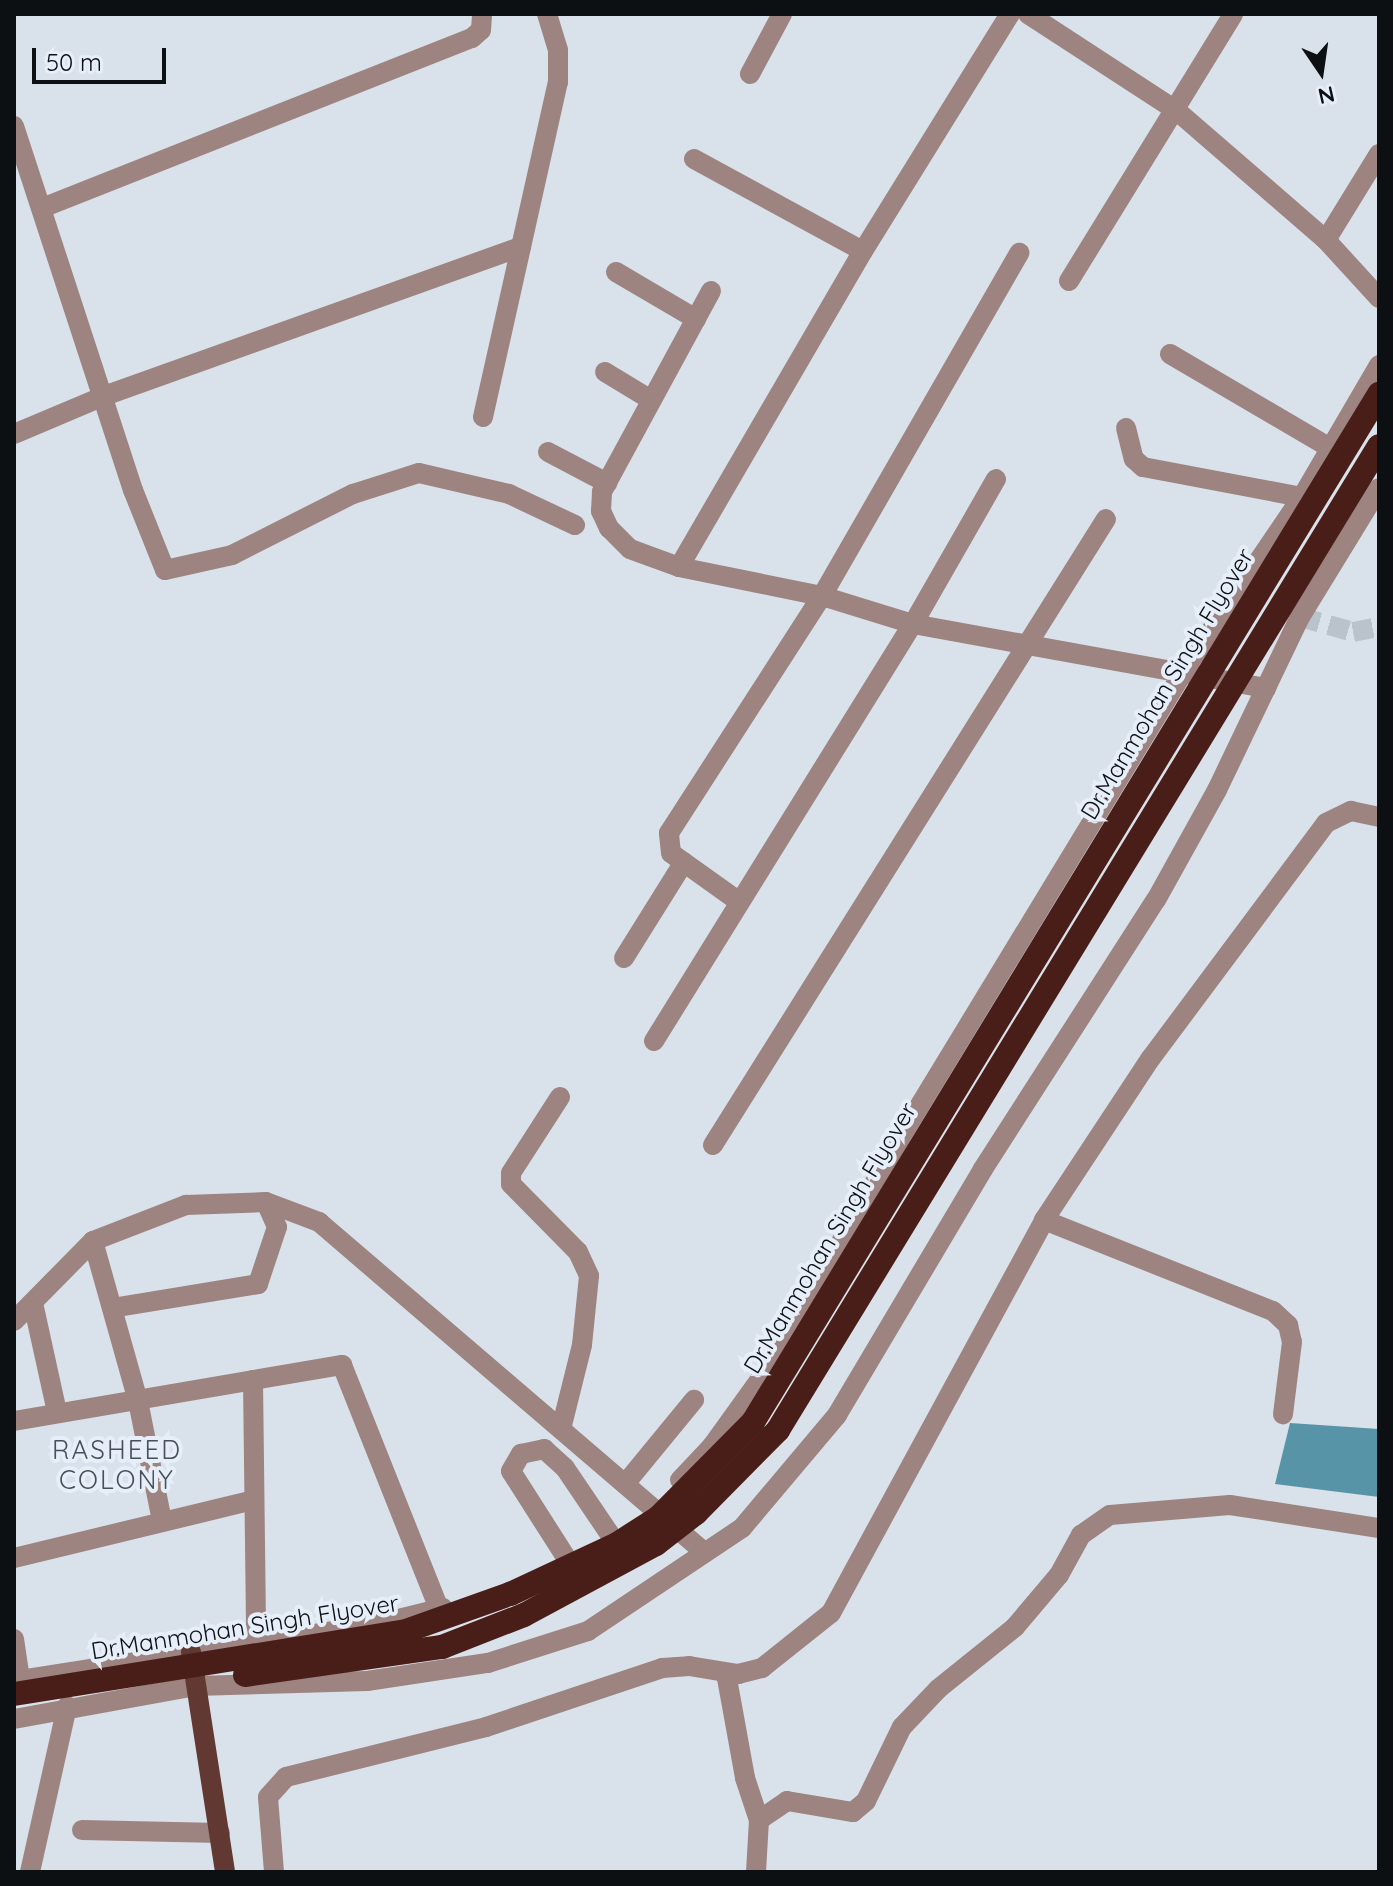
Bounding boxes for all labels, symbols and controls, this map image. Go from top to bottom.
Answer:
scale bar [36,32,170,82]
north arrow [1281,32,1361,112]
text: 50 m [46,47,102,77]
text: N [1315,80,1337,111]
street label: Dr.Manmohan Singh Flyover [1075,543,1259,825]
street label: Dr.Manmohan Singh Flyover [738,1097,922,1379]
district label: RASHEED COLONY [52,1434,182,1496]
street label: Dr.Manmohan Singh Flyover [89,1588,401,1666]

